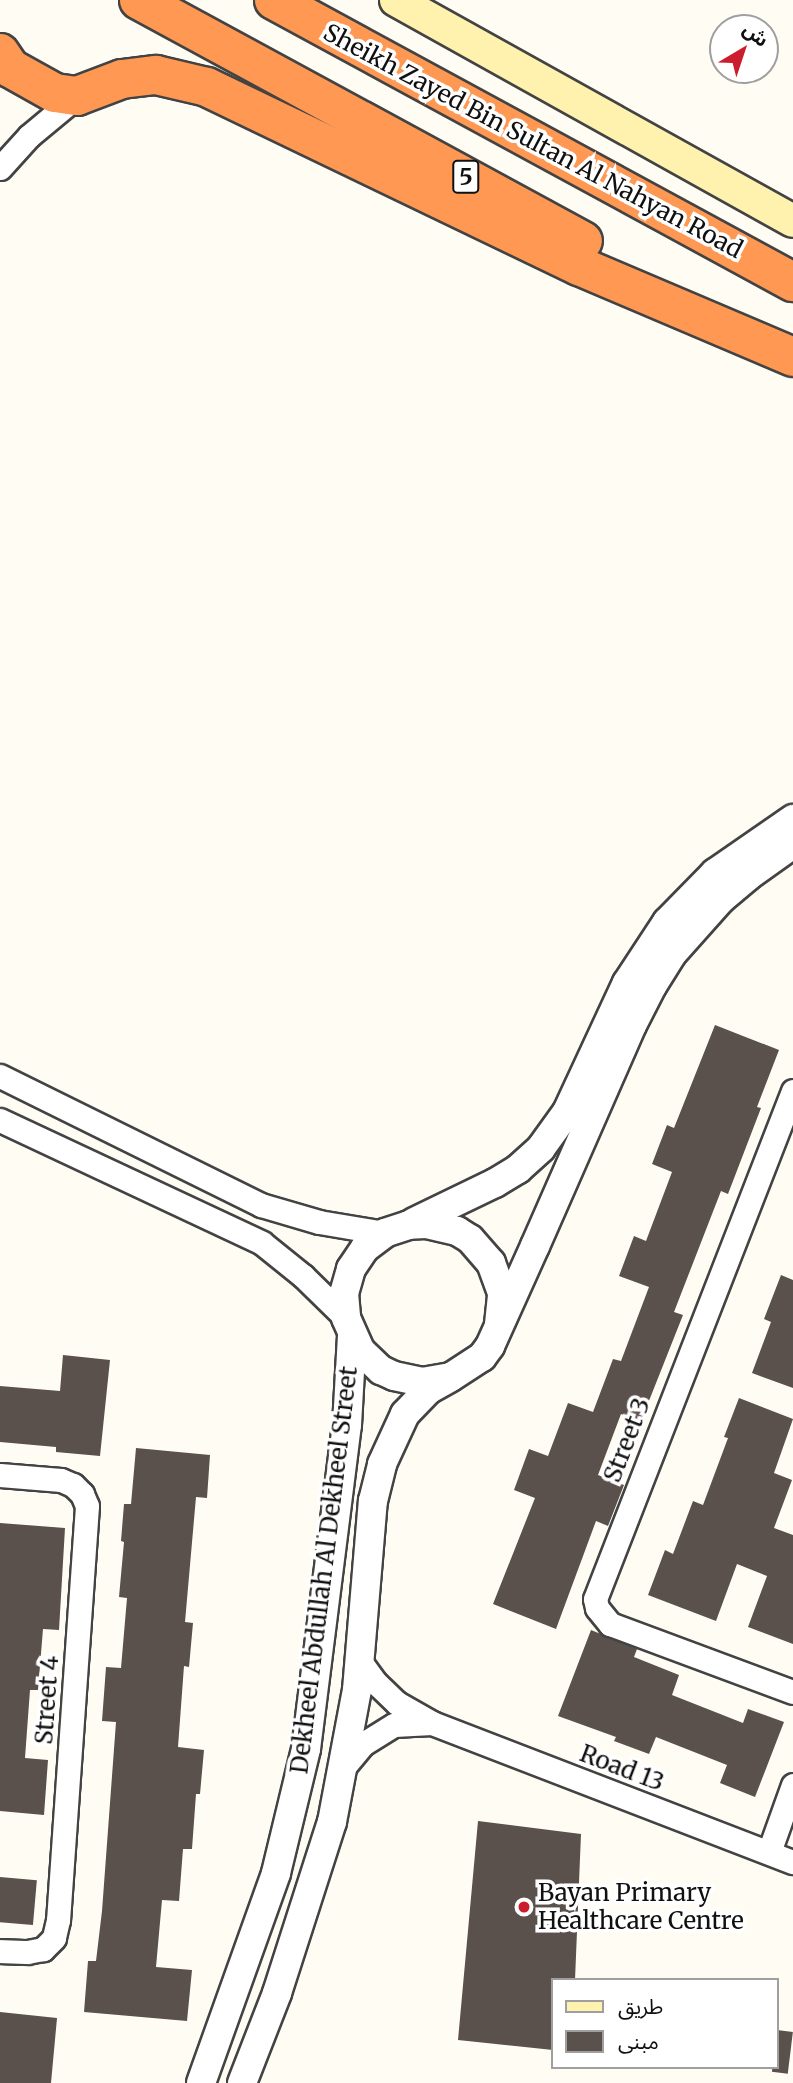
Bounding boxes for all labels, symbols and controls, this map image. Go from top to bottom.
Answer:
north arrow [709,14,779,84]
text: ش [738,17,774,52]
street label: Sheikh Zayed Bin Sultan Al Nahyan Road [319,18,747,264]
road number: 5 [452,158,480,196]
street label: Dekheel Abdullah Al Dekheel Street [285,1365,363,1775]
street label: Street 3 [598,1394,656,1486]
street label: Street 4 [30,1655,64,1745]
street label: Road 13 [576,1739,668,1797]
place label: Bayan Primary Healthcare Centre [538,1879,744,1935]
marker: Bayan Primary Healthcare Centre [516,1899,532,1915]
legend [552,1978,779,2069]
text: طريق [618,1993,663,2020]
text: مبنى [618,2028,659,2055]

